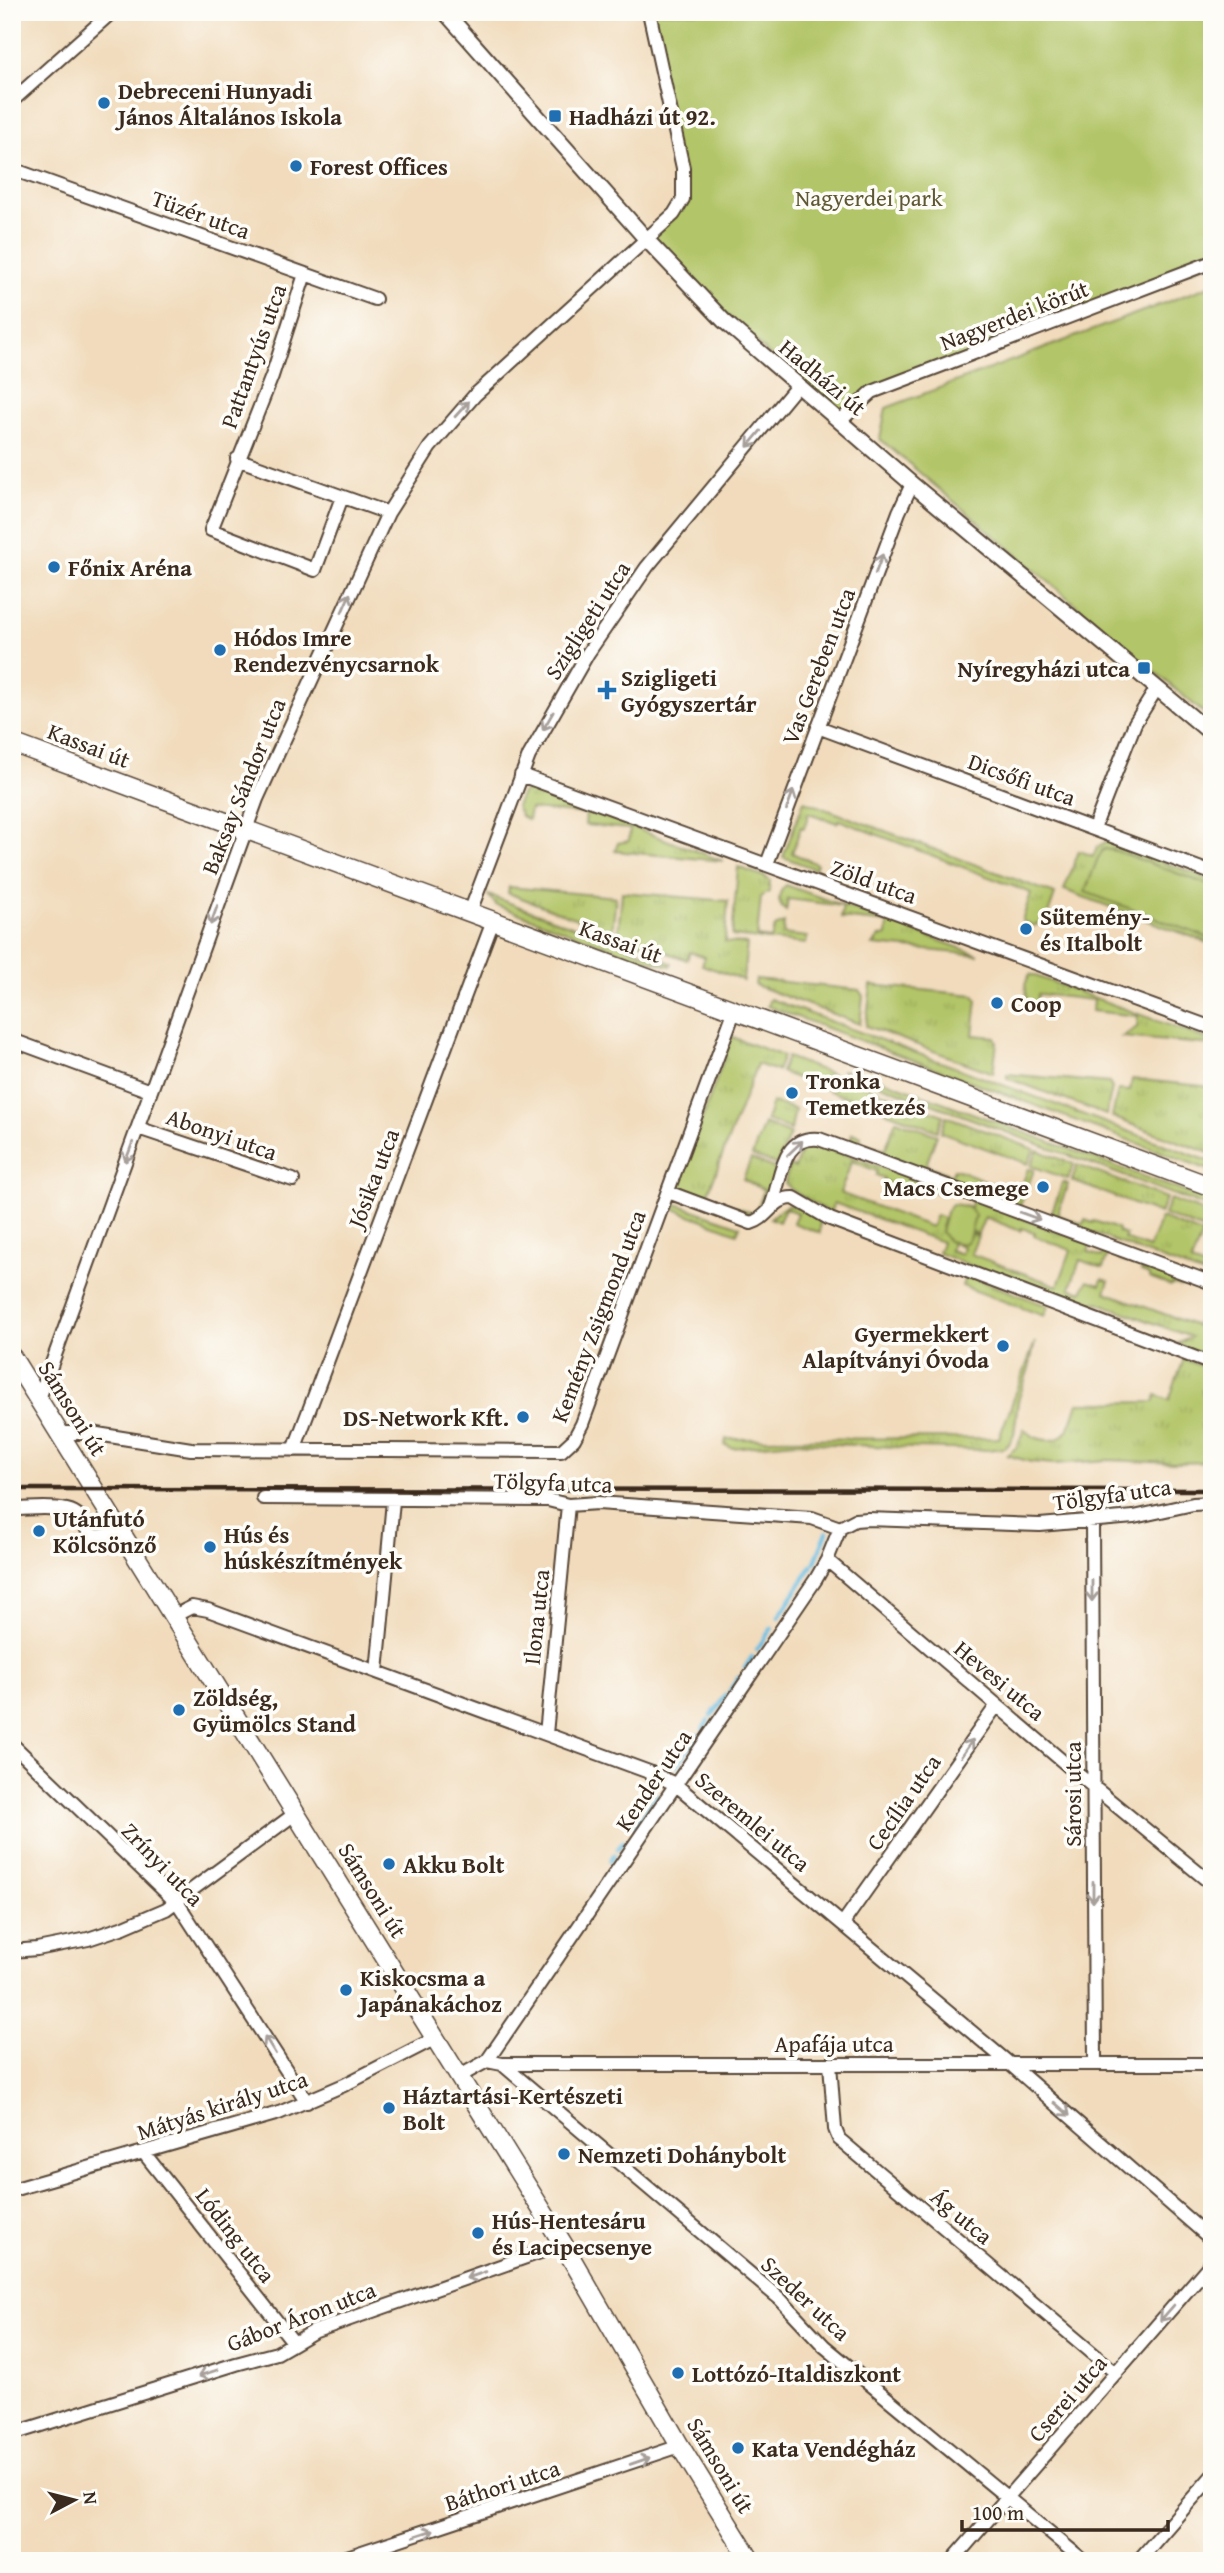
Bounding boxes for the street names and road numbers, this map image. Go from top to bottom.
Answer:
street label: Tüzér utca [147,181,255,247]
street label: Nagyerdei körút [935,272,1093,358]
street label: Pattantyús utca [212,279,294,433]
street label: Hadházi út [772,331,874,423]
street label: Szigligeti utca [536,554,638,686]
street label: Vas Gereben utca [773,583,863,749]
street label: Baksay Sándor utca [193,693,293,879]
street label: Kassai út [43,714,135,776]
street label: Dicsőfi utca [964,744,1080,814]
street label: Zöld utca [826,850,922,912]
street label: Kassai út [575,911,667,971]
street label: Abonyi utca [162,1100,282,1168]
street label: Jósika utca [338,1124,407,1235]
street label: Kemény Zsigmond utca [542,1205,654,1427]
street label: Sámsoni út [31,1354,115,1462]
street label: Tölgyfa utca [493,1463,613,1501]
street label: Tölgyfa utca [1051,1469,1173,1519]
street label: Ilona utca [515,1568,557,1666]
street label: Hevesi utca [947,1632,1053,1728]
street label: Kender utca [607,1722,699,1838]
street label: Sárosi utca [1056,1741,1089,1847]
street label: Cecília utca [858,1747,948,1857]
street label: Szeremlei utca [688,1763,818,1879]
street label: Zrínyi utca [114,1815,212,1914]
street label: Sámsoni út [331,1836,415,1944]
street label: Apafája utca [774,2027,894,2060]
street label: Mátyás király utca [133,2062,312,2148]
street label: Lóding utca [188,2180,284,2290]
street label: Ág utca [924,2180,1000,2252]
street label: Szeder utca [754,2248,858,2348]
street label: Gábor Áron utca [222,2272,380,2360]
street label: Cserei utca [1020,2347,1114,2449]
street label: Sámsoni út [679,2411,763,2519]
street label: Báthori utca [440,2451,564,2519]

